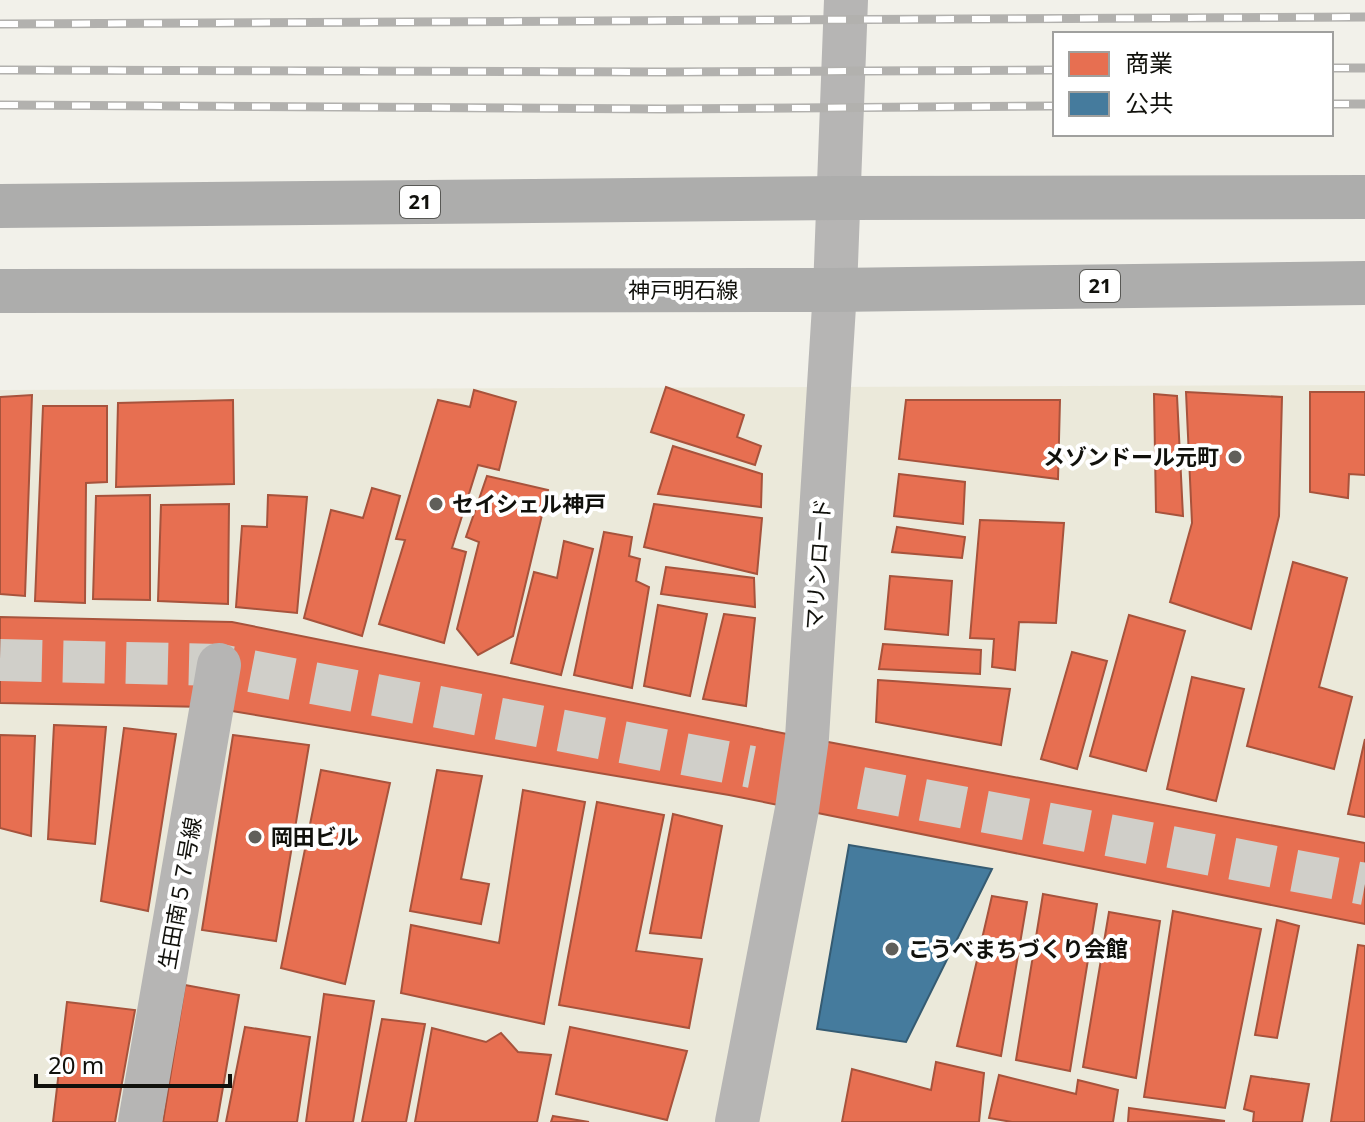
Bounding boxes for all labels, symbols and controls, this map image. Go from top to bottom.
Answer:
legend [1053,32,1333,136]
text: 商業 [1125,46,1173,79]
text: 公共 [1125,86,1173,119]
road number: 21 [400,186,440,218]
road number: 21 [1080,270,1120,302]
street label: 神戸明石線 [628,274,738,304]
place label: メゾンドール元町 [1043,441,1219,471]
marker: メゾンドール元町 [1226,448,1244,466]
place label: セイシェル神戸 [452,488,606,518]
marker: セイシェル神戸 [427,495,445,513]
street label: マリンロード [797,497,837,631]
street label: 生田南５７号線 [151,814,207,971]
place label: 岡田ビル [271,821,359,851]
marker: 岡田ビル [246,828,264,846]
place label: こうべまちづくり会館 [908,933,1128,963]
marker: こうべまちづくり会館 [883,940,901,958]
scale bar [36,1038,230,1088]
text: 20 m [48,1048,104,1081]

